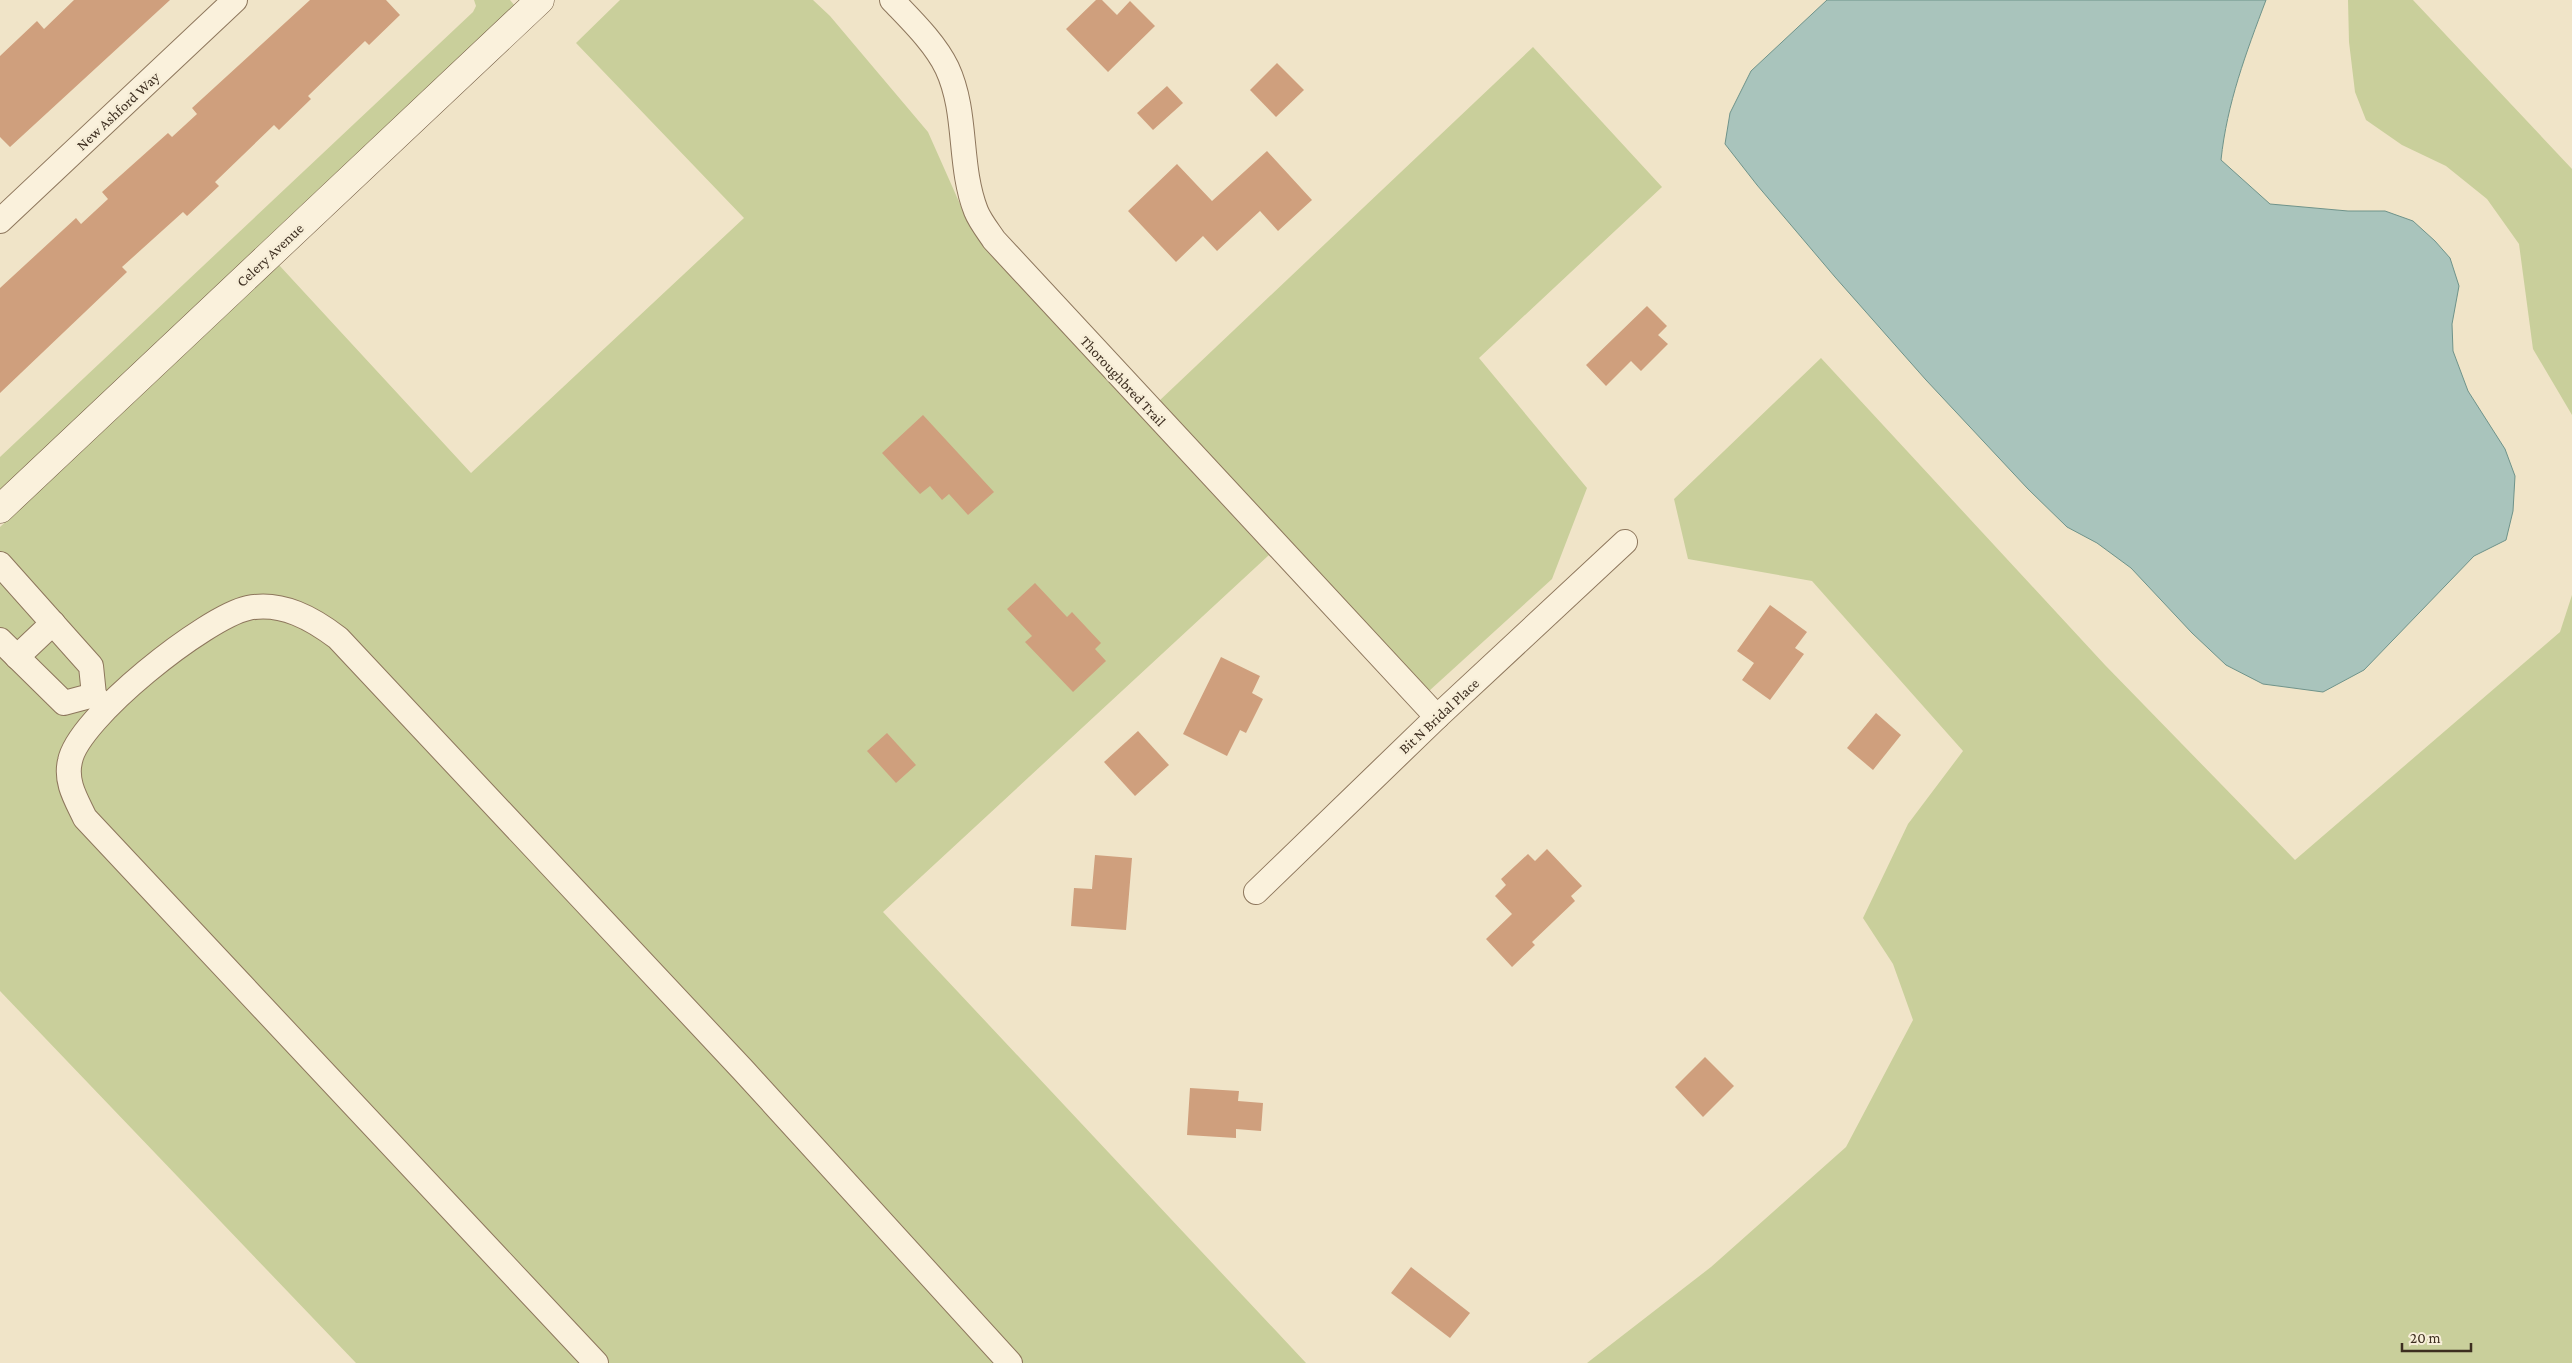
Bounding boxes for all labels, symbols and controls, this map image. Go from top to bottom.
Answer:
street label: New Ashford Way [73,69,163,154]
street label: Celery Avenue [233,220,308,291]
street label: Thoroughbred Trail [1076,333,1169,430]
street label: Bit N Bridal Place [1396,675,1482,757]
scale bar [2402,1320,2471,1352]
text: 20 m [2410,1330,2441,1346]

